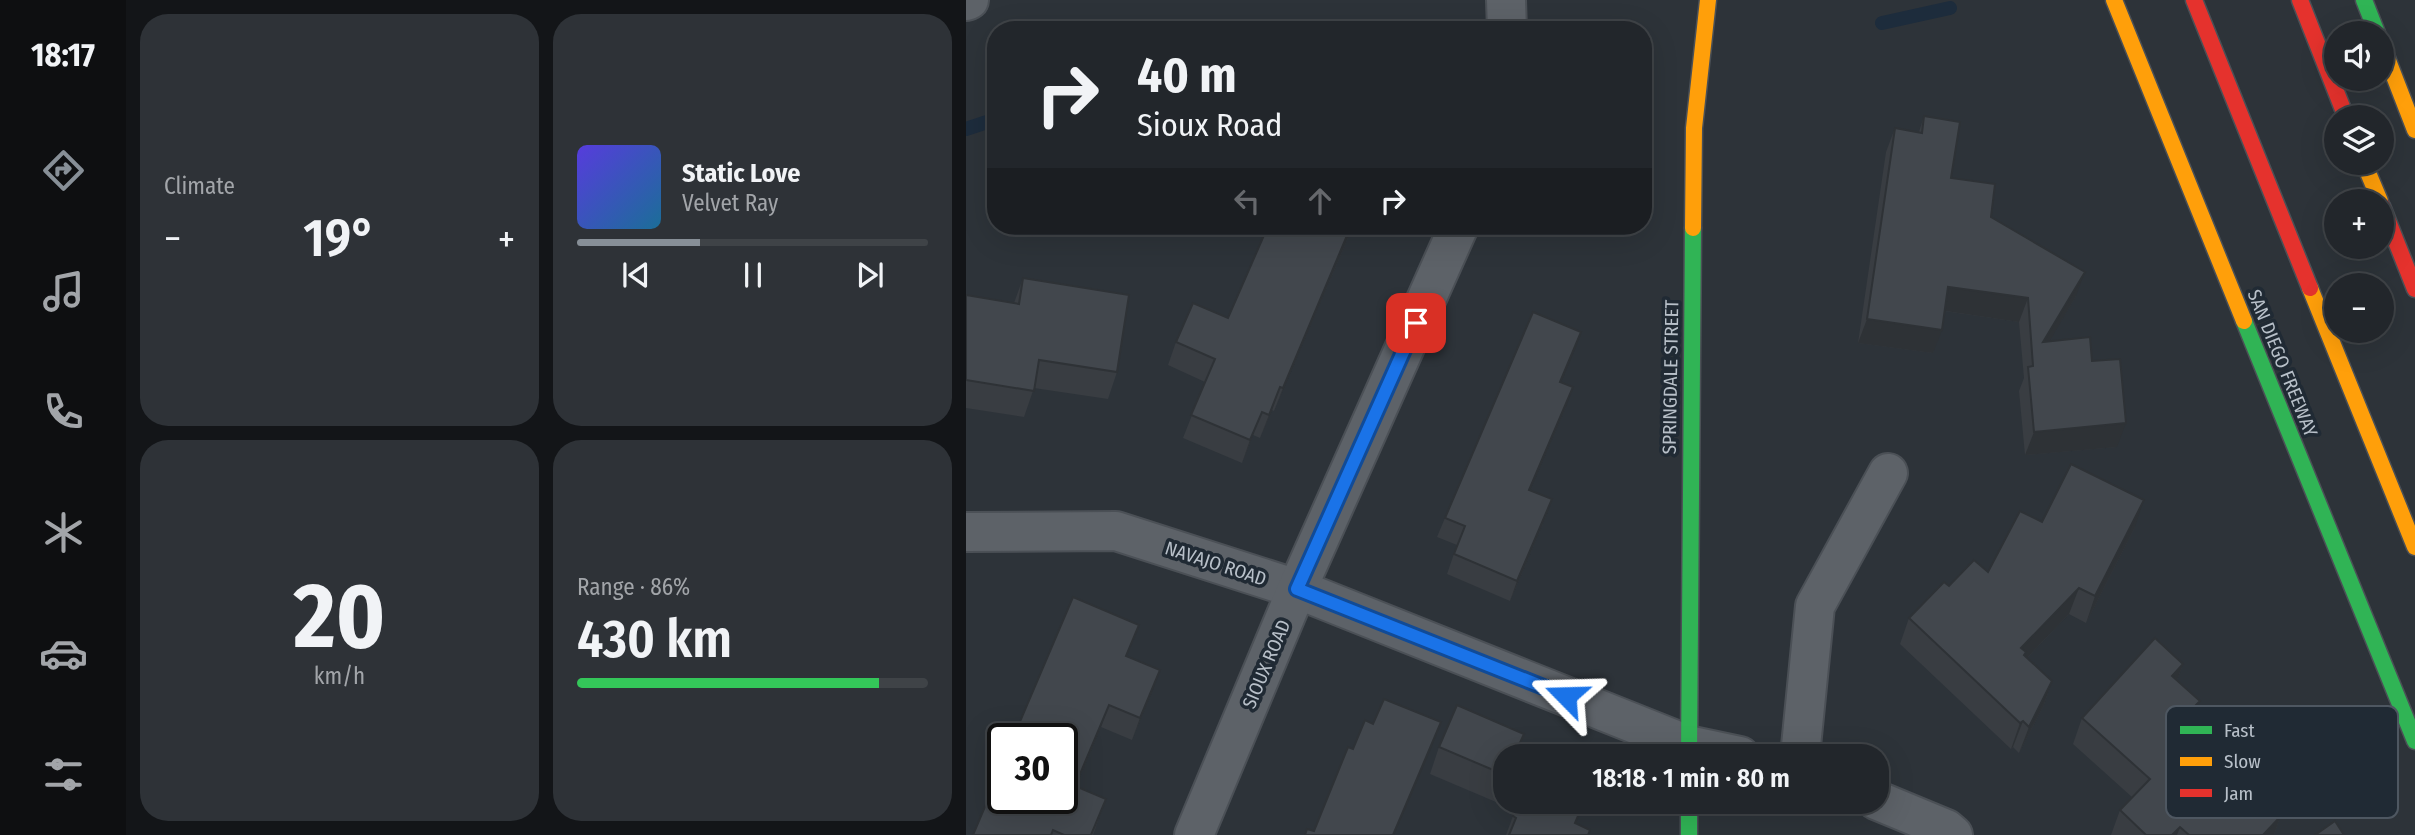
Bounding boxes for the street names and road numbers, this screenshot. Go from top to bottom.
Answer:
street label: SAN DIEGO FREEWAY [2243,286,2323,441]
street label: SPRINGDALE STREET [1658,299,1683,454]
street label: NAVAJO ROAD [1162,536,1269,591]
street label: SIOUX ROAD [1237,616,1295,712]

